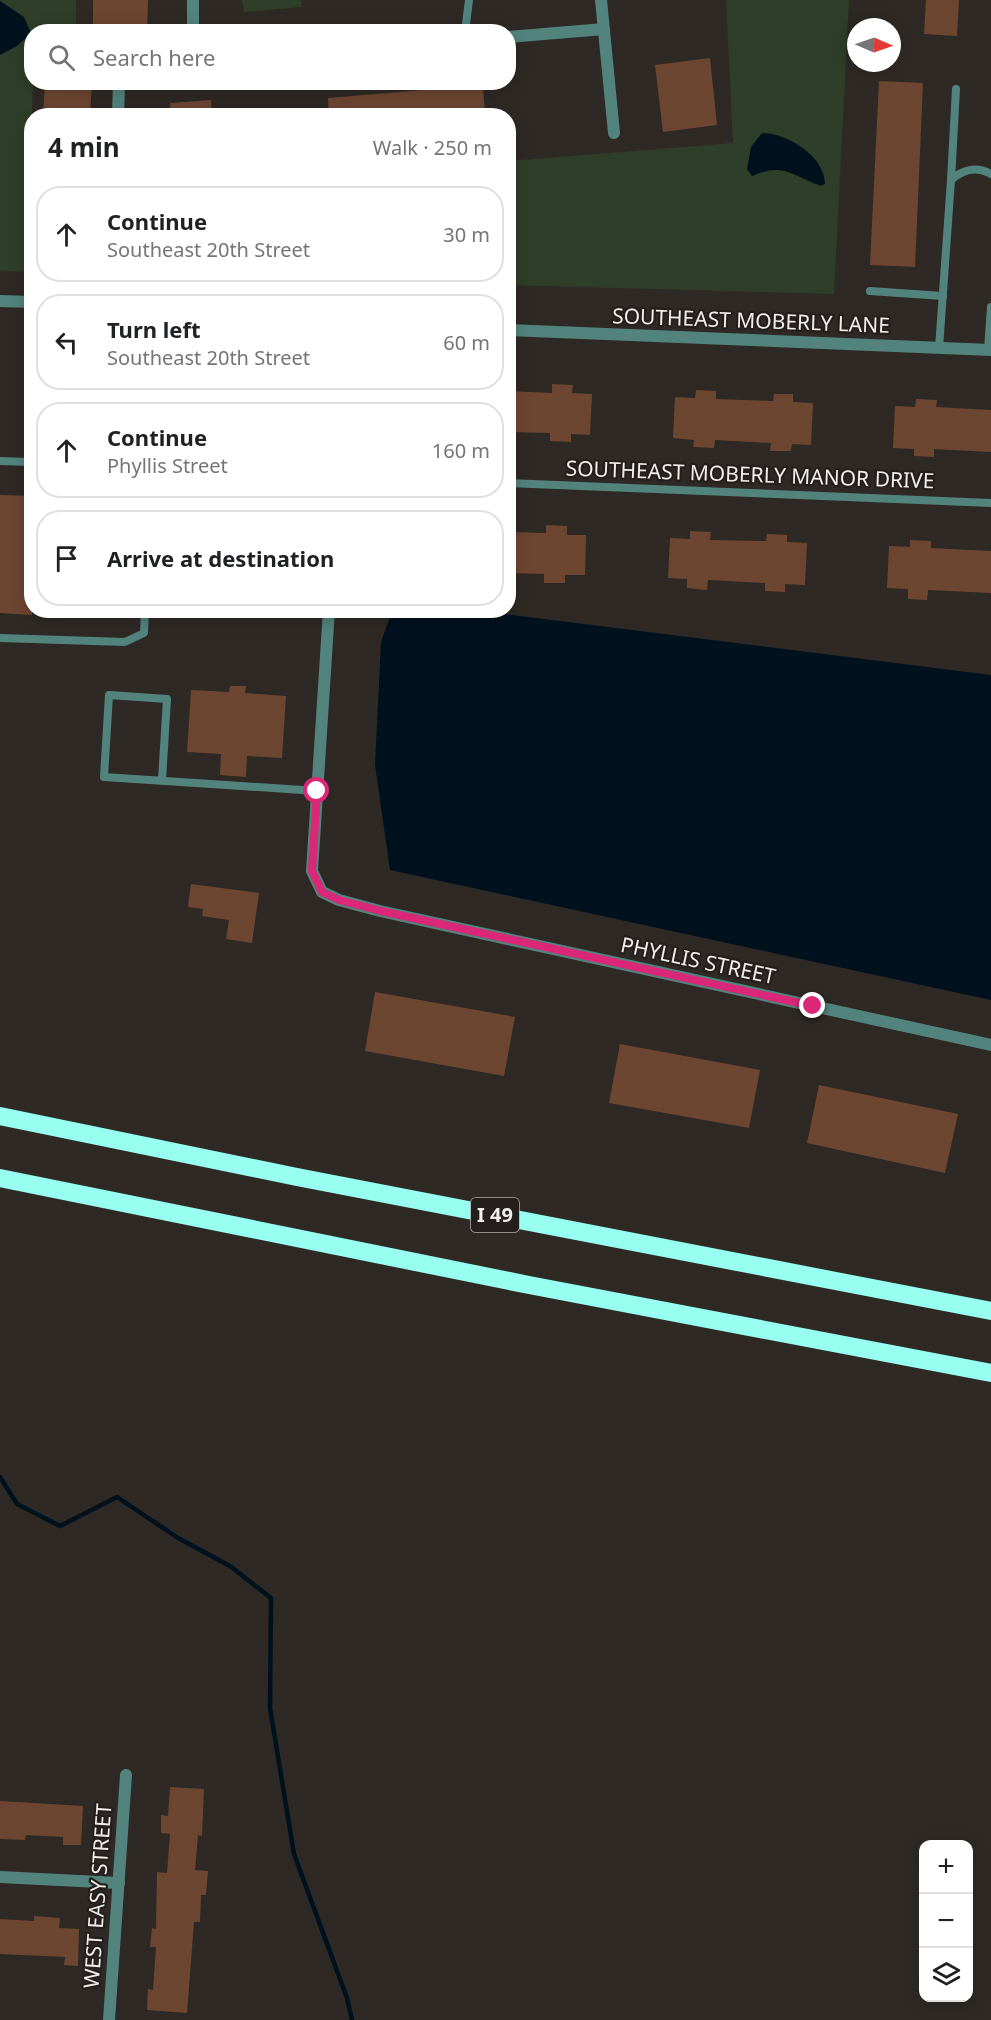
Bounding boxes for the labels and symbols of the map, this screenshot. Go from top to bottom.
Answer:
north arrow [847,18,901,72]
street label: SOUTHEAST MOBERLY LANE [612,301,890,339]
street label: SOUTHEAST MOBERLY MANOR DRIVE [565,454,935,494]
route start [303,777,329,803]
street label: PHYLLIS STREET [618,930,778,990]
route end [799,992,825,1018]
road number: I 49 [471,1198,519,1232]
street label: WEST EASY STREET [77,1802,117,1989]

